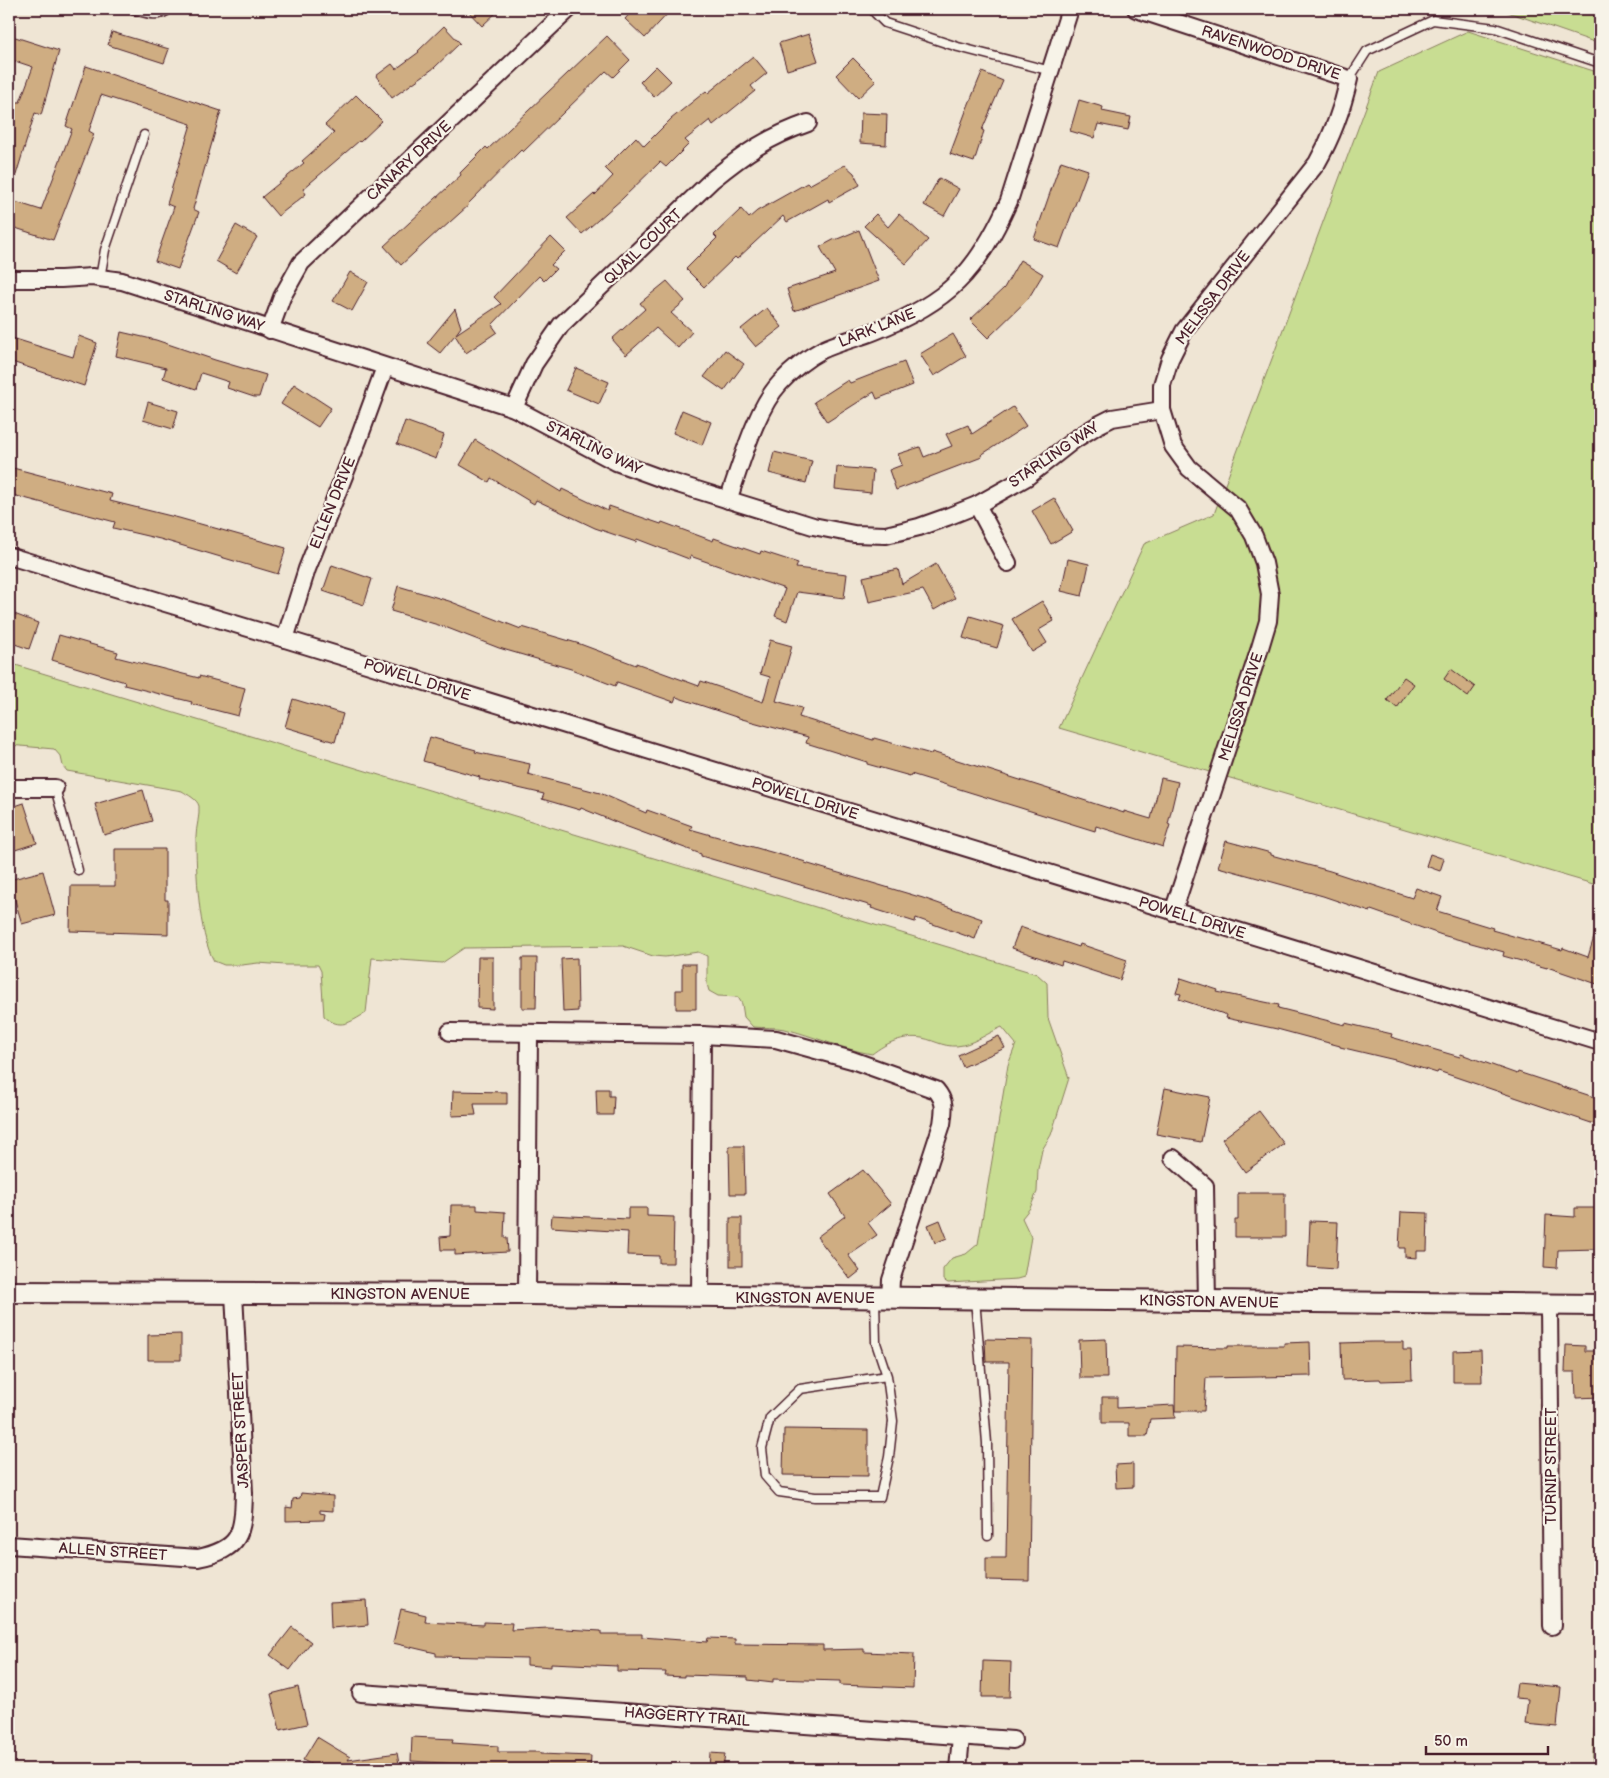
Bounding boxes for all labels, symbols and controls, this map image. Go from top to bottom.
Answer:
street label: RAVENWOOD DRIVE [1199,22,1343,85]
street label: CANARY DRIVE [363,117,455,205]
street label: QUAIL COURT [600,205,686,289]
street label: MELISSA DRIVE [1171,247,1255,349]
street label: STARLING WAY [161,286,267,336]
street label: LARK LANE [836,304,918,352]
street label: STARLING WAY [543,417,645,480]
street label: STARLING WAY [1005,418,1103,492]
street label: ELLEN DRIVE [306,454,360,552]
street label: MELISSA DRIVE [1215,650,1268,764]
street label: POWELL DRIVE [361,655,473,705]
street label: POWELL DRIVE [749,774,861,824]
street label: POWELL DRIVE [1136,893,1248,943]
street label: KINGSTON AVENUE [330,1285,470,1304]
street label: KINGSTON AVENUE [735,1289,875,1308]
street label: KINGSTON AVENUE [1139,1291,1279,1313]
street label: JASPER STREET [228,1371,254,1489]
street label: TURNIP STREET [1542,1407,1561,1525]
street label: ALLEN STREET [58,1539,168,1565]
street label: HAGGERTY TRAIL [623,1703,751,1731]
scale bar [1426,1723,1549,1755]
text: 50 m [1434,1732,1468,1751]

